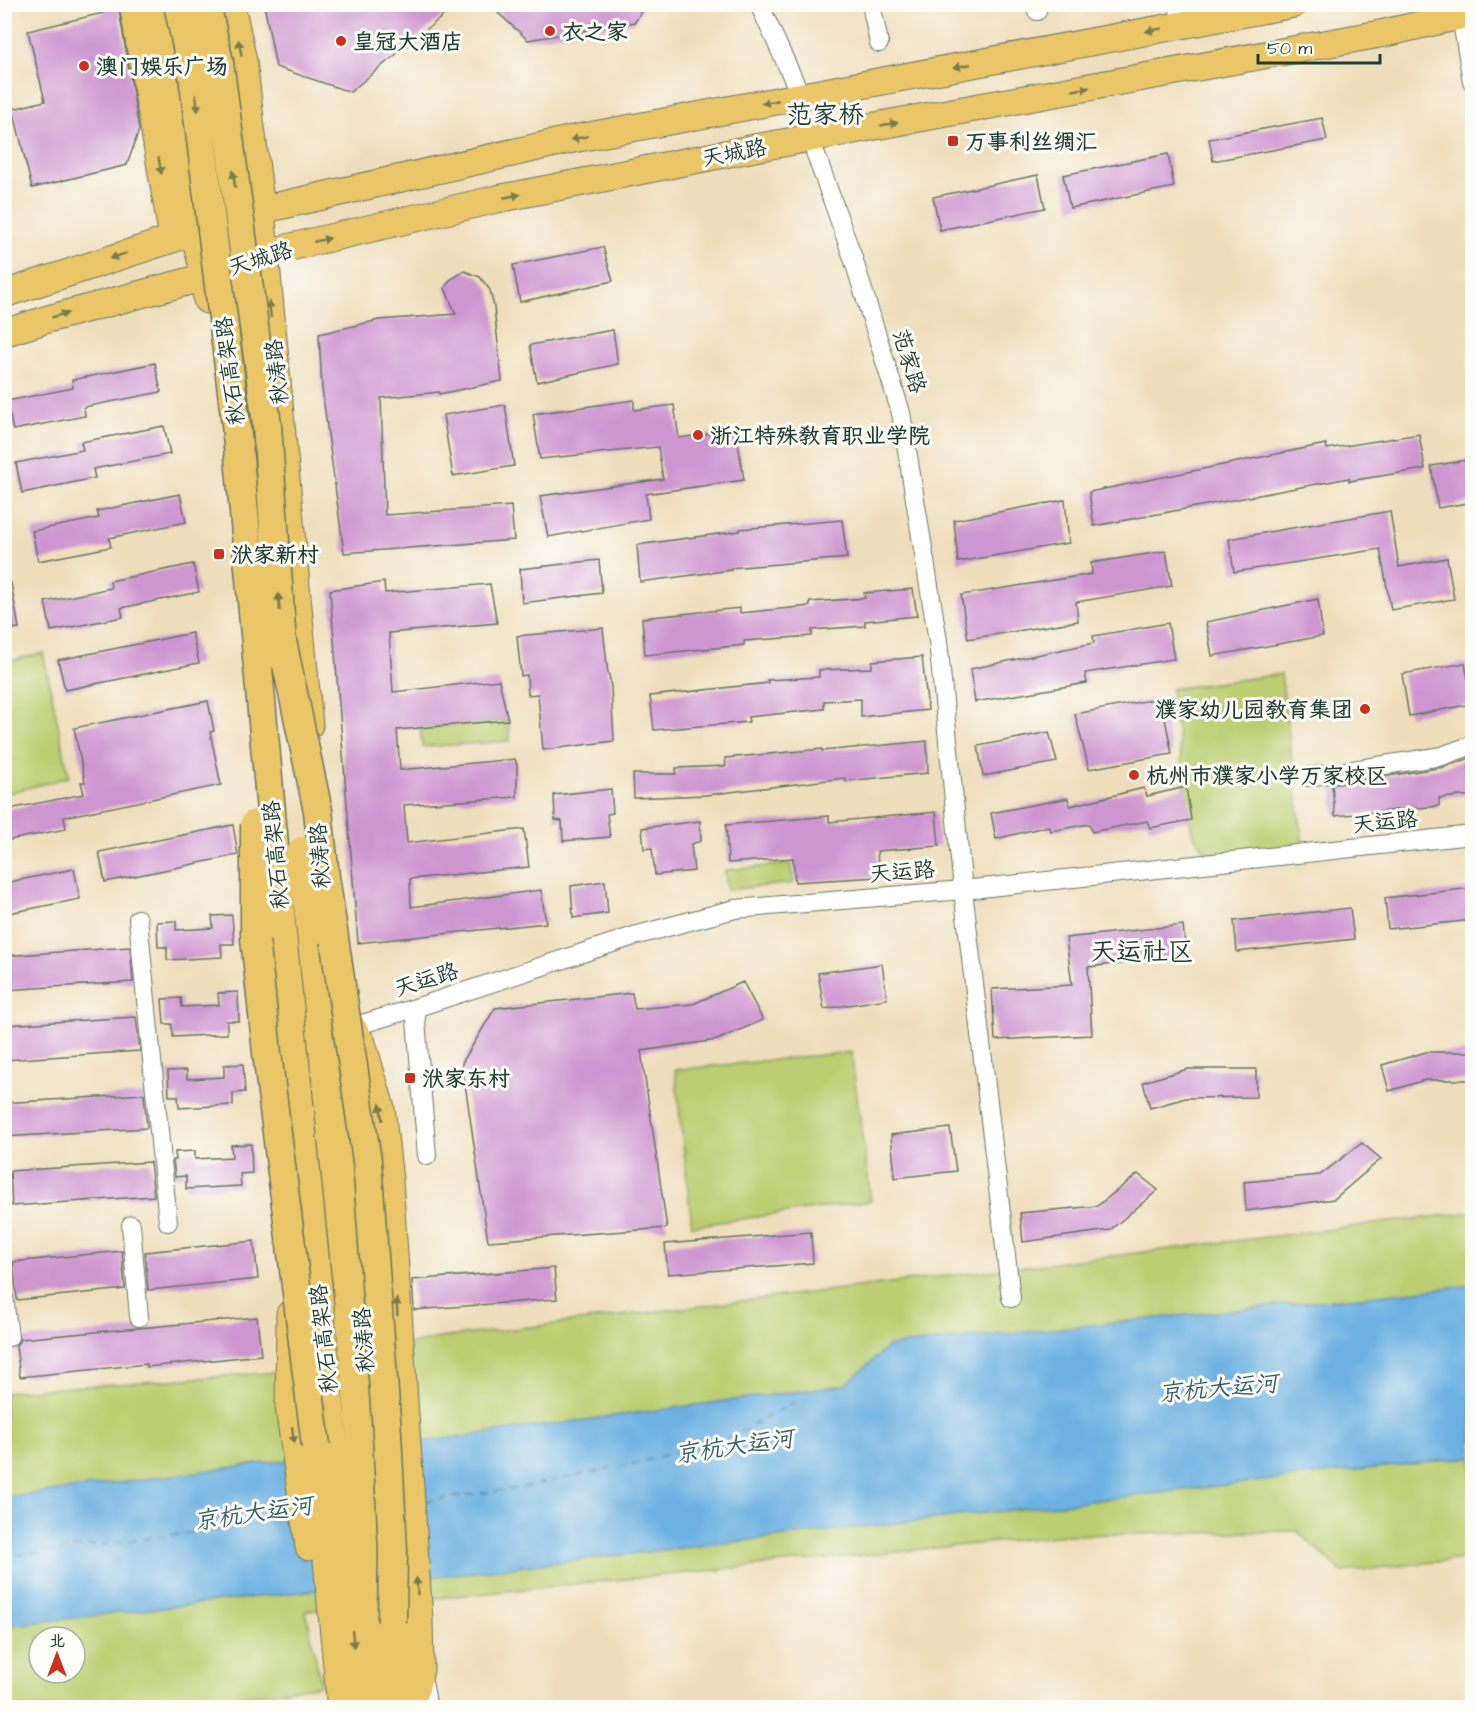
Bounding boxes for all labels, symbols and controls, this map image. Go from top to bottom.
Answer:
place label: 衣之家 [562,17,628,48]
marker: 衣之家 [543,24,557,38]
one-way arrow [1144,26,1163,35]
place label: 皇冠大酒店 [353,27,463,58]
scale bar [1258,27,1380,65]
marker: 皇冠大酒店 [334,34,348,48]
text: 50 m [1267,36,1312,61]
one-way arrow [235,38,244,57]
place label: 澳门娱乐广场 [96,52,228,83]
marker: 澳门娱乐广场 [77,59,91,73]
one-way arrow [952,62,971,71]
one-way arrow [1071,84,1090,93]
one-way arrow [192,94,202,113]
district label: 范家桥 [786,97,864,133]
one-way arrow [761,98,780,107]
one-way arrow [879,119,898,128]
place label: 万事利丝绸汇 [965,127,1097,158]
street label: 天城路 [699,132,770,175]
one-way arrow [569,134,588,143]
marker: 万事利丝绸汇 [946,134,960,148]
one-way arrow [156,156,165,175]
one-way arrow [230,169,239,188]
one-way arrow [502,191,521,200]
street label: 天城路 [224,234,297,284]
one-way arrow [313,235,332,244]
one-way arrow [109,252,127,262]
one-way arrow [265,299,275,318]
one-way arrow [51,310,70,320]
street label: 秋石高架路 [208,314,253,427]
street label: 范家路 [884,325,933,398]
street label: 秋涛路 [259,337,296,406]
place label: 浙江特殊教育职业学院 [710,421,930,452]
marker: 浙江特殊教育职业学院 [691,428,705,442]
place label: 洑家新村 [231,540,319,571]
marker: 洑家新村 [212,547,226,561]
one-way arrow [274,593,284,612]
place label: 濮家幼儿园教育集团 [1155,695,1353,726]
marker: 濮家幼儿园教育集团 [1358,702,1372,716]
place label: 杭州市濮家小学万家校区 [1146,761,1388,792]
marker: 杭州市濮家小学万家校区 [1127,768,1141,782]
street label: 秋石高架路 [256,799,297,911]
street label: 天运路 [1351,804,1420,841]
street label: 秋涛路 [303,822,338,890]
street label: 天运路 [868,854,936,891]
district label: 天运社区 [1090,934,1194,970]
street label: 天运路 [390,955,463,1005]
place label: 洑家东村 [422,1064,510,1095]
marker: 洑家东村 [403,1071,417,1085]
one-way arrow [376,1103,385,1122]
street label: 秋石高架路 [303,1283,346,1395]
one-way arrow [392,1297,401,1316]
street label: 秋涛路 [347,1306,382,1374]
water label: 京杭大运河 [1157,1366,1283,1411]
water label: 京杭大运河 [672,1421,800,1472]
one-way arrow [288,1425,297,1444]
water label: 京杭大运河 [191,1488,319,1539]
one-way arrow [412,1577,422,1596]
north arrow [27,1625,87,1685]
text: 北 [49,1630,65,1652]
one-way arrow [348,1630,358,1649]

